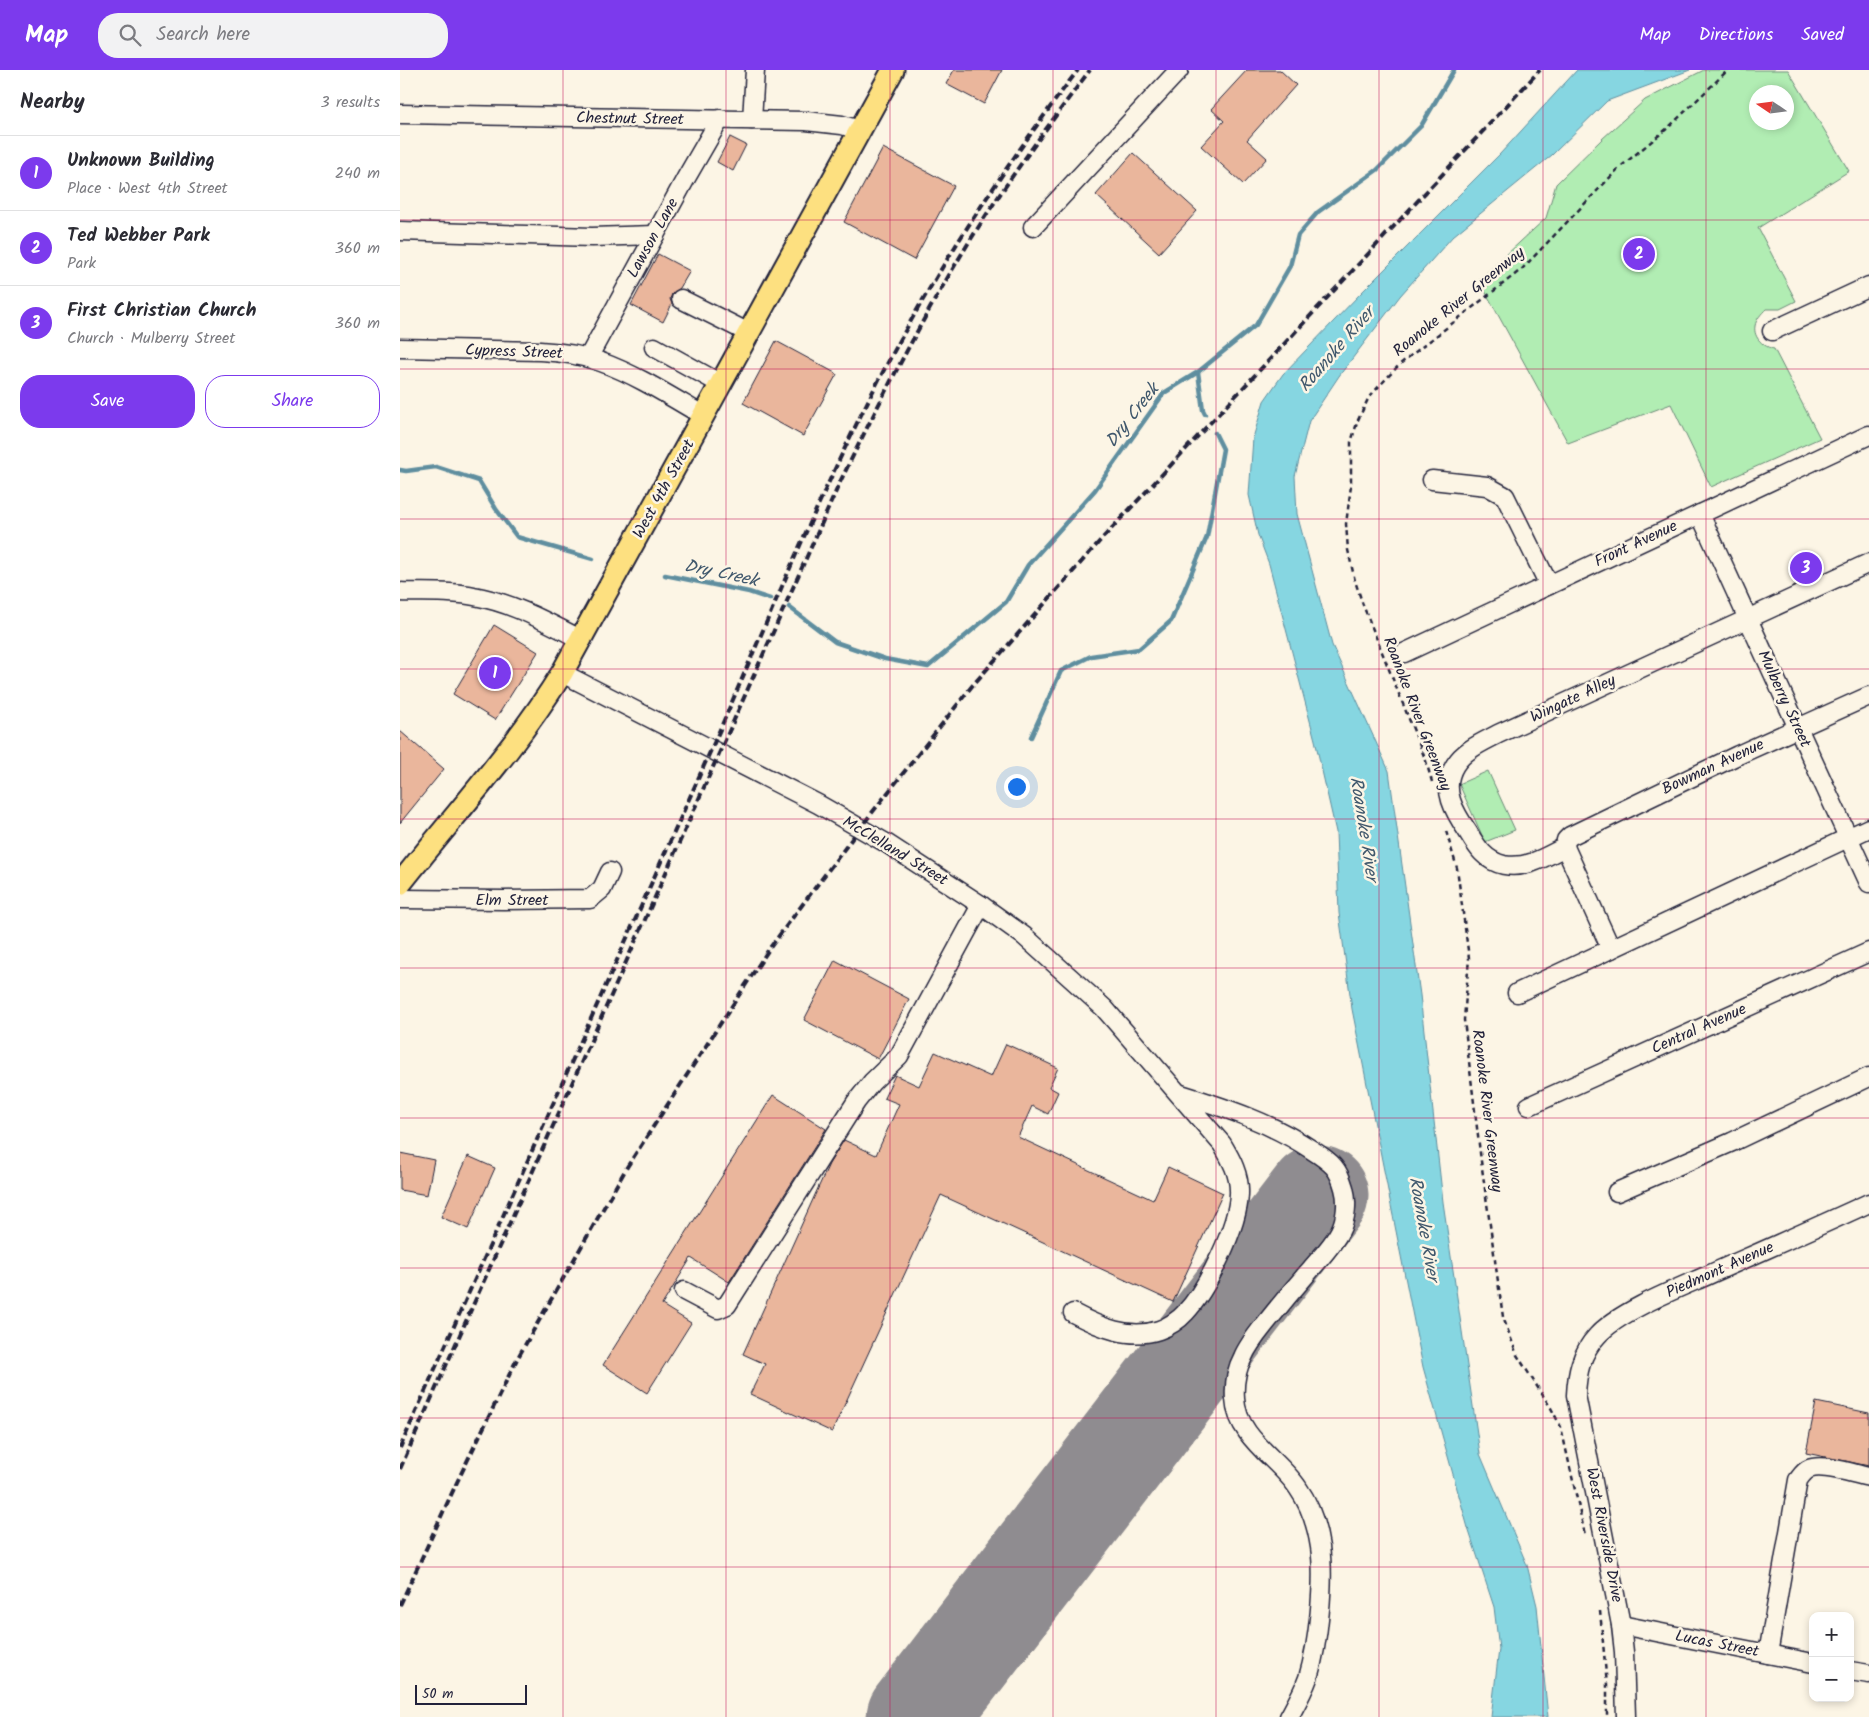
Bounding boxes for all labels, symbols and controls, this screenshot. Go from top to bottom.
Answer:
search box [98,13,448,58]
text: Map [25,16,68,55]
text: Search here [156,20,250,50]
icon: search [116,21,144,49]
text: Map [1639,21,1671,50]
text: Directions [1699,21,1773,50]
text: Saved [1801,21,1844,50]
north arrow [1749,85,1794,130]
text: Nearby [20,86,85,119]
text: 3 results [321,90,380,115]
street label: Chestnut Street [576,106,685,132]
text: Unknown Building [67,146,215,176]
text: 1 [34,161,38,186]
text: 240 m [335,161,380,186]
text: Place · West 4th Street [67,176,228,201]
street label: Lawson Lane [621,193,685,283]
text: Ted Webber Park [67,221,210,251]
pin: 2 [1623,235,1655,273]
text: 2 [31,236,41,261]
text: 360 m [335,236,380,261]
street label: Roanoke River Greenway [1388,241,1531,363]
text: Park [67,251,96,276]
text: First Christian Church [67,296,257,326]
water label: Roanoke River [1292,298,1385,399]
text: 3 [32,311,40,336]
text: 360 m [335,311,380,336]
text: Church · Mulberry Street [67,326,235,351]
street label: Cypress Street [465,338,564,366]
button: Save [20,375,195,428]
button: Share [205,375,380,428]
water label: Dry Creek [1099,376,1169,454]
street label: West 4th Street [626,434,702,543]
street label: Front Avenue [1590,514,1682,574]
pin: 3 [1790,549,1822,587]
water label: Dry Creek [681,552,763,596]
street label: Roanoke River Greenway [1376,633,1458,795]
street label: Mulberry Street [1750,646,1818,753]
pin: 1 [479,654,511,692]
street label: Wingate Alley [1526,668,1620,730]
street label: Bowman Avenue [1658,732,1768,802]
your location [1004,774,1030,800]
water label: Roanoke River [1340,775,1386,887]
street label: McClelland Street [837,810,953,893]
street label: Elm Street [475,888,549,913]
street label: Central Avenue [1647,997,1751,1061]
street label: Roanoke River Greenway [1465,1028,1509,1194]
water label: Roanoke River [1400,1175,1447,1287]
street label: Piedmont Avenue [1662,1235,1778,1305]
street label: West Riverside Drive [1579,1465,1629,1605]
map controls [1809,1612,1854,1702]
button: + [1809,1612,1854,1657]
street label: Lucas Street [1673,1624,1762,1665]
button: − [1809,1657,1854,1702]
scale bar [415,1682,528,1705]
text: 50 m [422,1683,453,1705]

